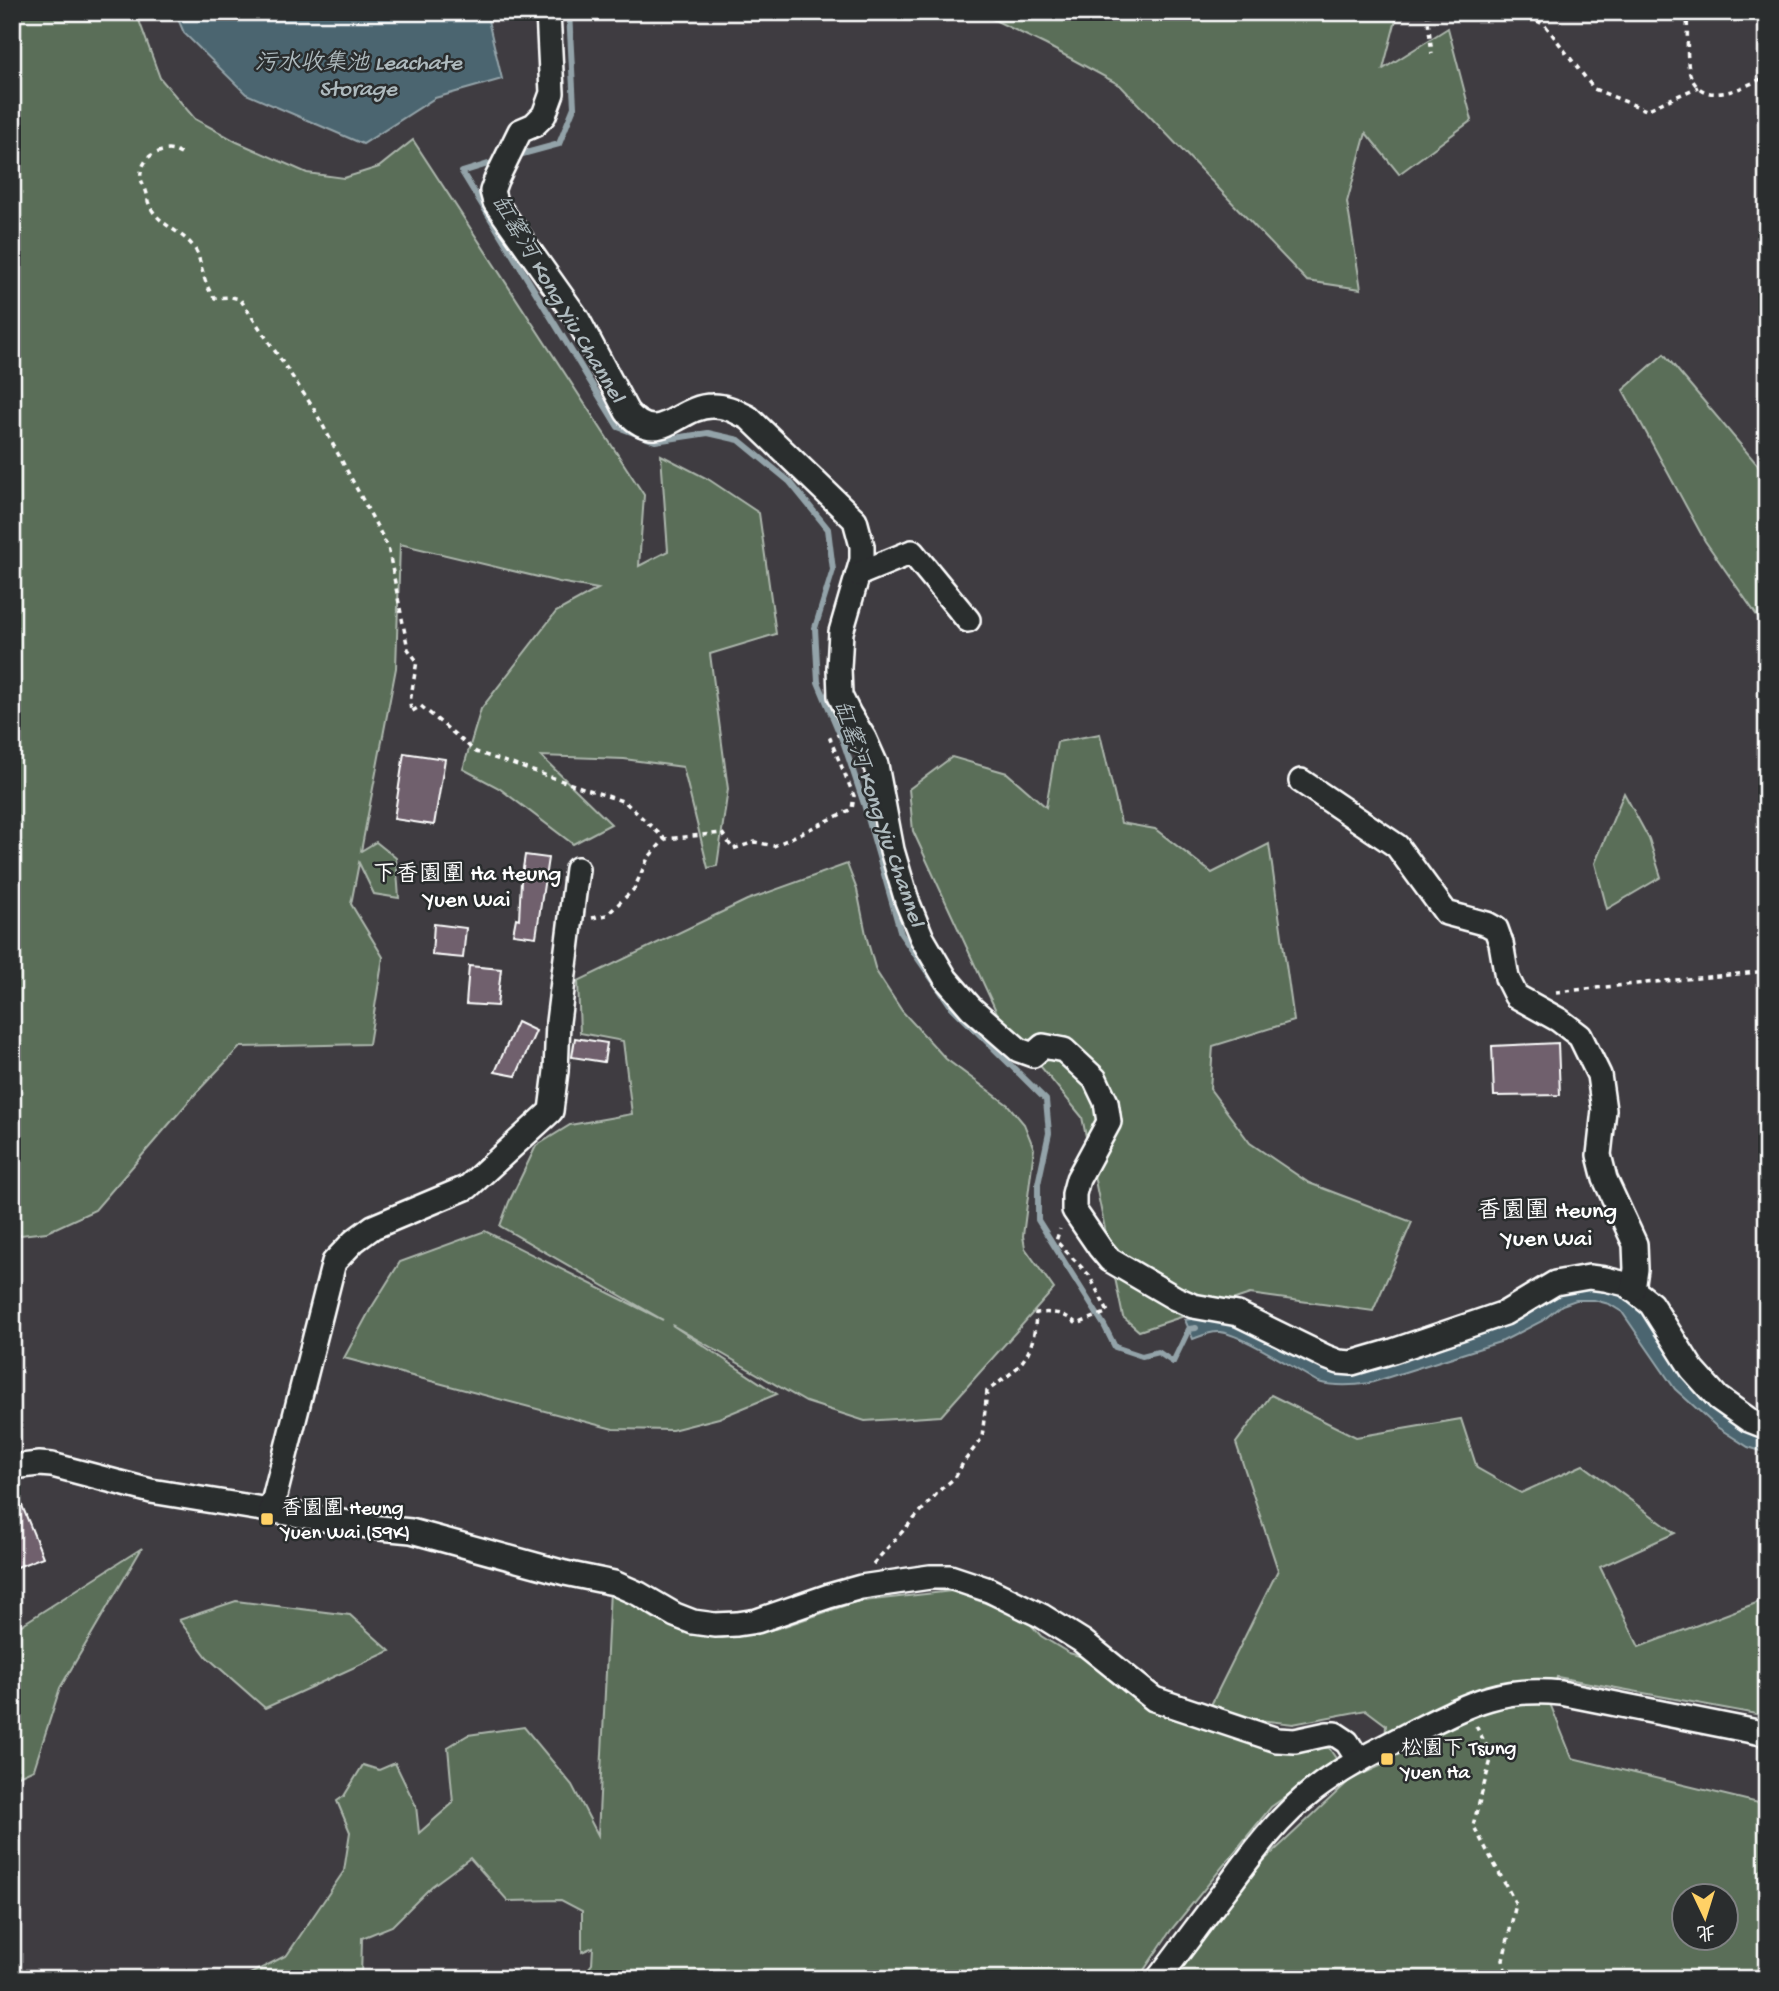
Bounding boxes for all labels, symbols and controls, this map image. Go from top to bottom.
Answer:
water label: 污水收集池 Leachate Storage [254,50,463,104]
water label: 缸窰河 Kong Yiu Channel [484,191,631,410]
water label: 缸窰河 Kong Yiu Channel [826,697,931,932]
district label: 下香園圍 Ha Heung Yuen Wai [373,861,561,915]
district label: 香園圍 Heung Yuen Wai [1477,1197,1617,1255]
place label: 香園圍 Heung Yuen Wai (59K) [279,1497,410,1547]
marker: 香園圍 Heung Yuen Wai (59K) [259,1511,275,1527]
place label: 松園下 Tsung Yuen Ha [1399,1737,1517,1787]
marker: 松園下 Tsung Yuen Ha [1379,1751,1395,1767]
north arrow [1670,1882,1740,1952]
text: 北 [1696,1918,1716,1943]

